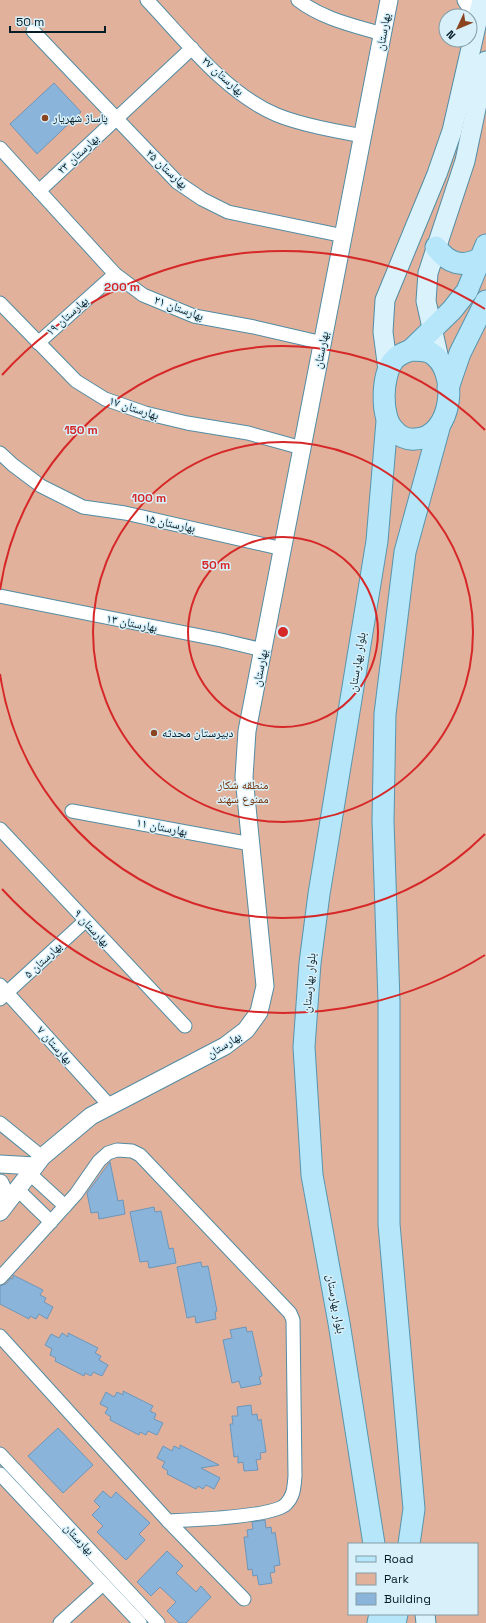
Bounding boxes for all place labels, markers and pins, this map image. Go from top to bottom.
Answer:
place label: پاساژ شهریار [52,110,108,126]
marker: پاساژ شهریار [40,113,50,123]
centre of rings [276,625,290,639]
place label: دبیرستان محدثه [162,725,234,741]
marker: دبیرستان محدثه [149,728,159,738]

